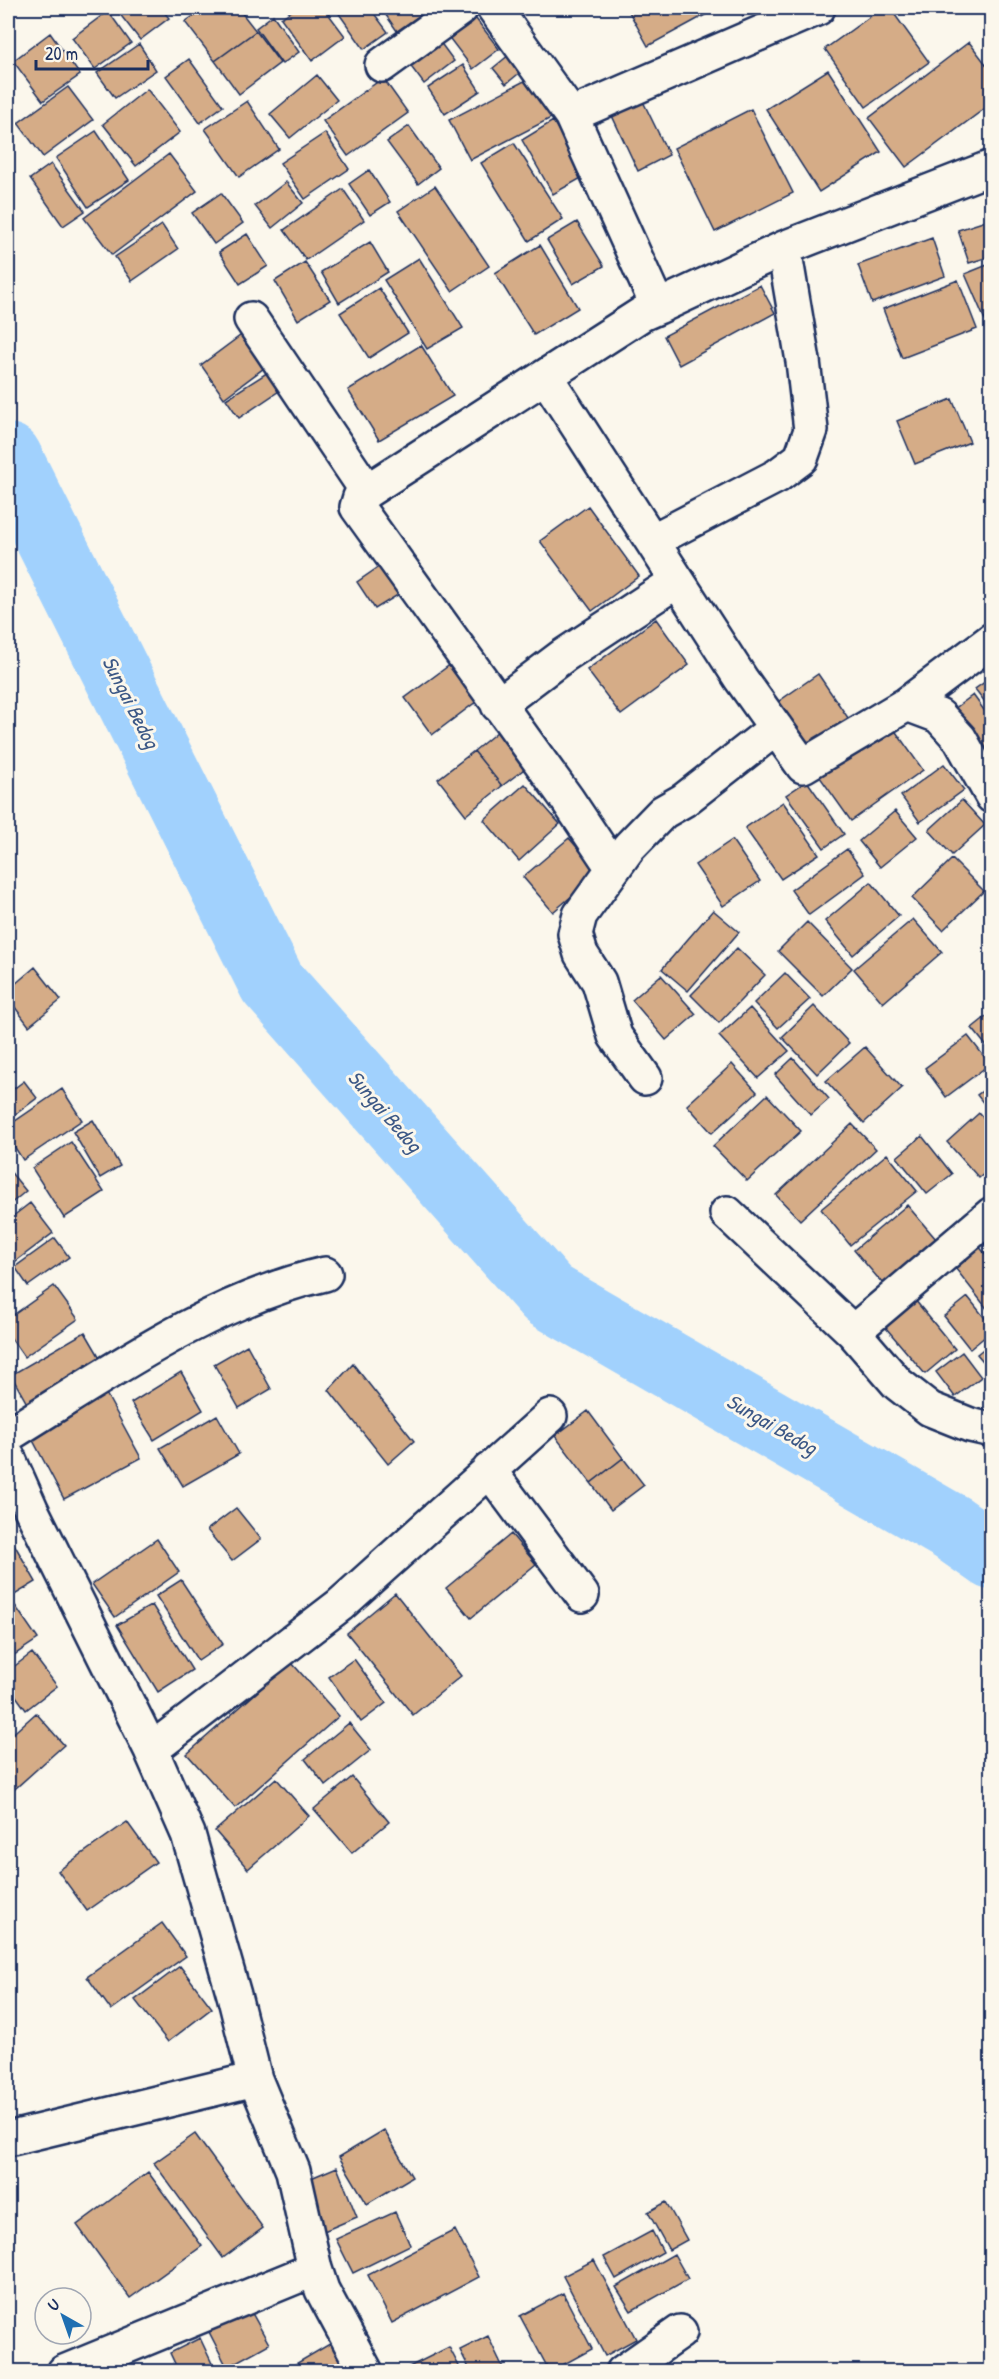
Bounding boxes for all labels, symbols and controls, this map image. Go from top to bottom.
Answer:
scale bar [36,33,148,71]
text: 20 m [45,41,78,66]
water label: Sungai Bedog [95,651,167,754]
water label: Sungai Bedog [341,1064,430,1159]
water label: Sungai Bedog [722,1387,824,1462]
north arrow [33,2286,93,2346]
text: U [43,2293,64,2316]

